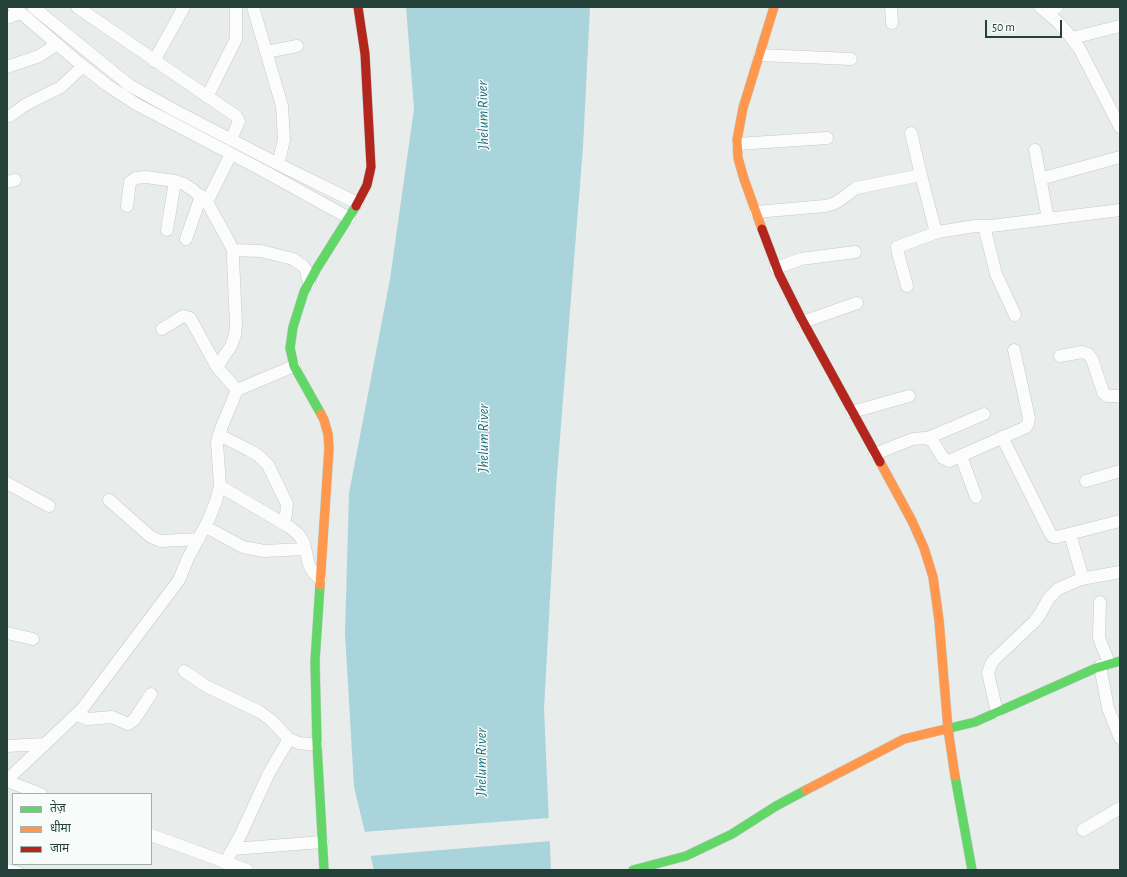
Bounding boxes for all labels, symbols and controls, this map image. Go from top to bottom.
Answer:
scale bar [987,12,1064,38]
text: 50 m [992,21,1015,33]
water label: Jhelum River [473,81,493,149]
water label: Jhelum River [474,404,492,472]
water label: Jhelum River [472,728,490,796]
legend [12,793,152,865]
text: तेज़ [50,802,66,814]
text: धीमा [50,822,71,834]
text: जाम [50,842,69,854]

